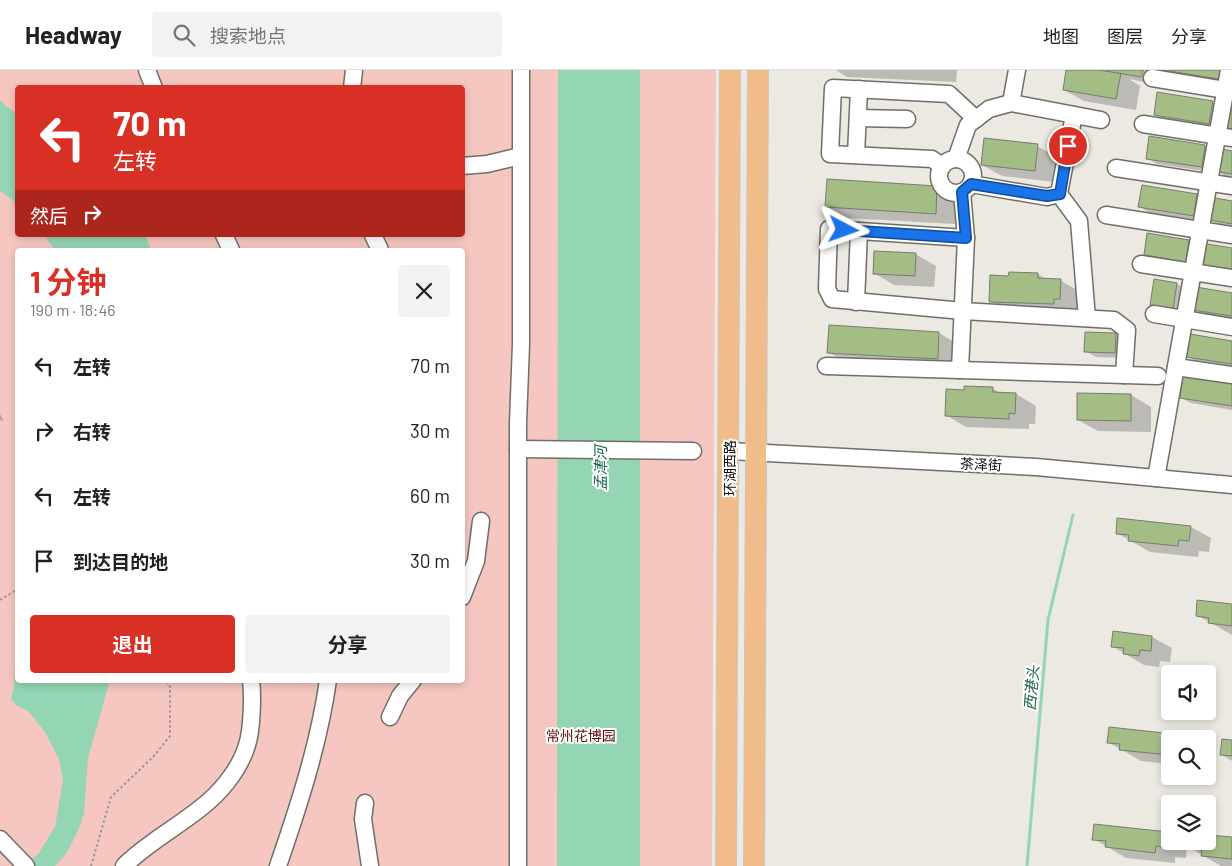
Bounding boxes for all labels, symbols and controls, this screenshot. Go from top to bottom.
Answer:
search box [152,12,502,57]
text: Headway [25,20,122,49]
icon: search [170,21,198,49]
text: 搜索地点 [210,24,286,47]
text: 地图 [1043,25,1079,47]
text: 图层 [1107,25,1143,47]
text: 分享 [1171,25,1207,47]
text: 70 m [113,101,187,143]
icon: left [30,105,95,170]
pin [1047,125,1089,167]
icon: arrive [1054,132,1082,160]
text: 左转 [113,147,157,173]
icon: right [78,200,106,228]
position arrow [817,203,869,255]
text: 然后 [30,204,68,227]
text: 1 分钟 [30,263,107,299]
button: close [398,265,450,317]
text: 190 m · 18:46 [30,300,116,319]
icon: left [30,352,58,380]
text: 70 m [411,354,450,377]
text: 左转 [73,355,111,378]
icon: right [30,417,58,445]
text: 30 m [410,419,450,442]
text: 右转 [73,420,111,443]
street label: 环湖西路 [721,440,738,496]
water label: 孟津河 [591,443,609,491]
street label: 茶泽街 [960,454,1002,474]
icon: left [30,482,58,510]
text: 60 m [410,484,450,507]
text: 左转 [73,485,111,508]
icon: arrive [30,547,58,575]
text: 30 m [410,549,450,572]
text: 到达目的地 [73,550,168,573]
button: 退出 [30,615,235,673]
button: 分享 [245,615,450,673]
water label: 西港头 [1020,664,1042,711]
map controls [1161,665,1216,850]
button: sound [1161,665,1216,720]
park label: 常州花博园 [546,727,616,744]
button: search [1161,730,1216,785]
button: layers [1161,795,1216,850]

